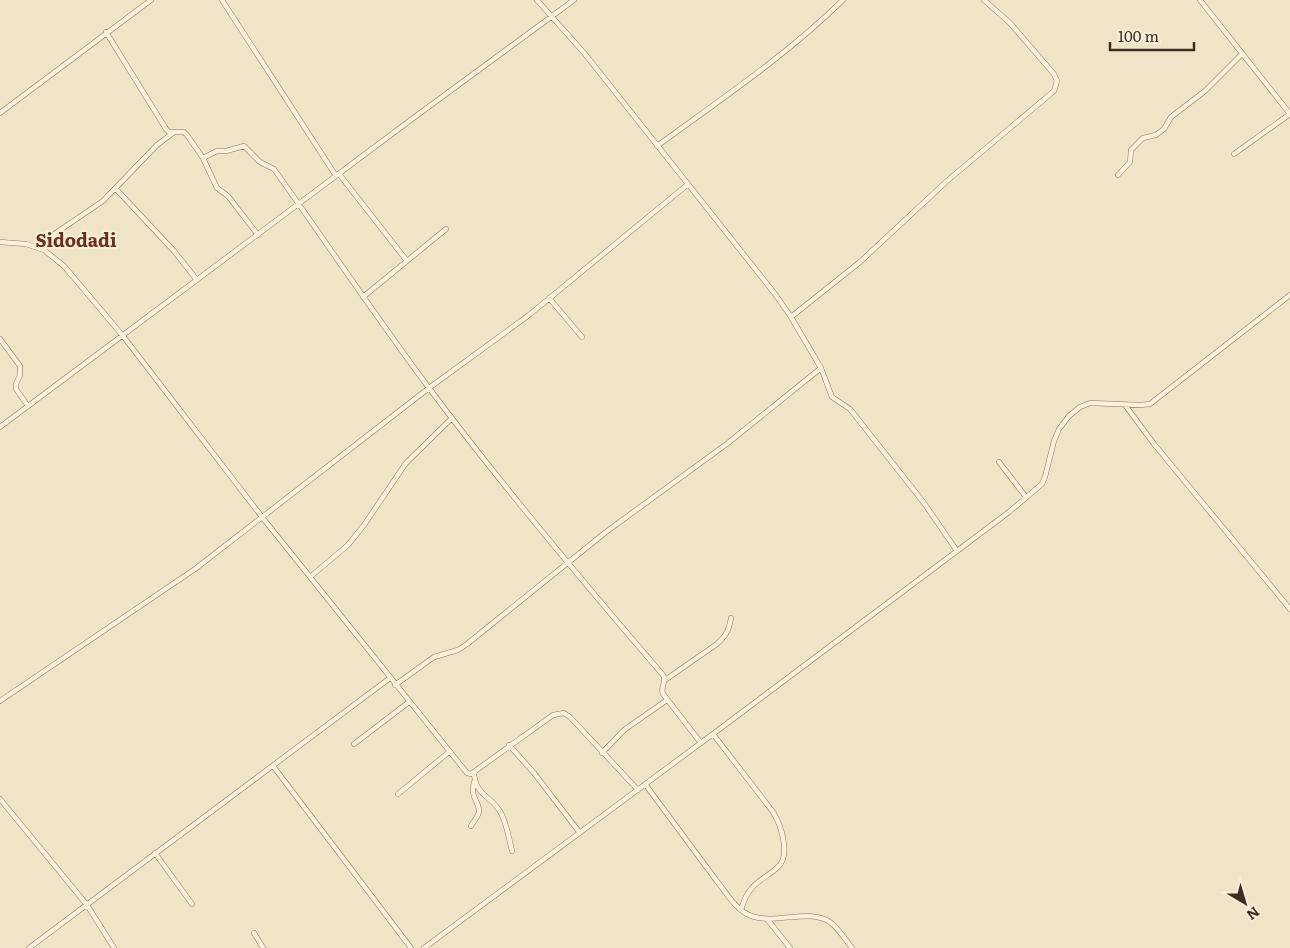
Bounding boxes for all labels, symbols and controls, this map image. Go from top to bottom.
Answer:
scale bar [1110,20,1194,52]
text: 100 m [1118,24,1159,47]
district label: Sidodadi [35,226,117,253]
north arrow [1220,878,1270,928]
text: N [1243,903,1264,926]

